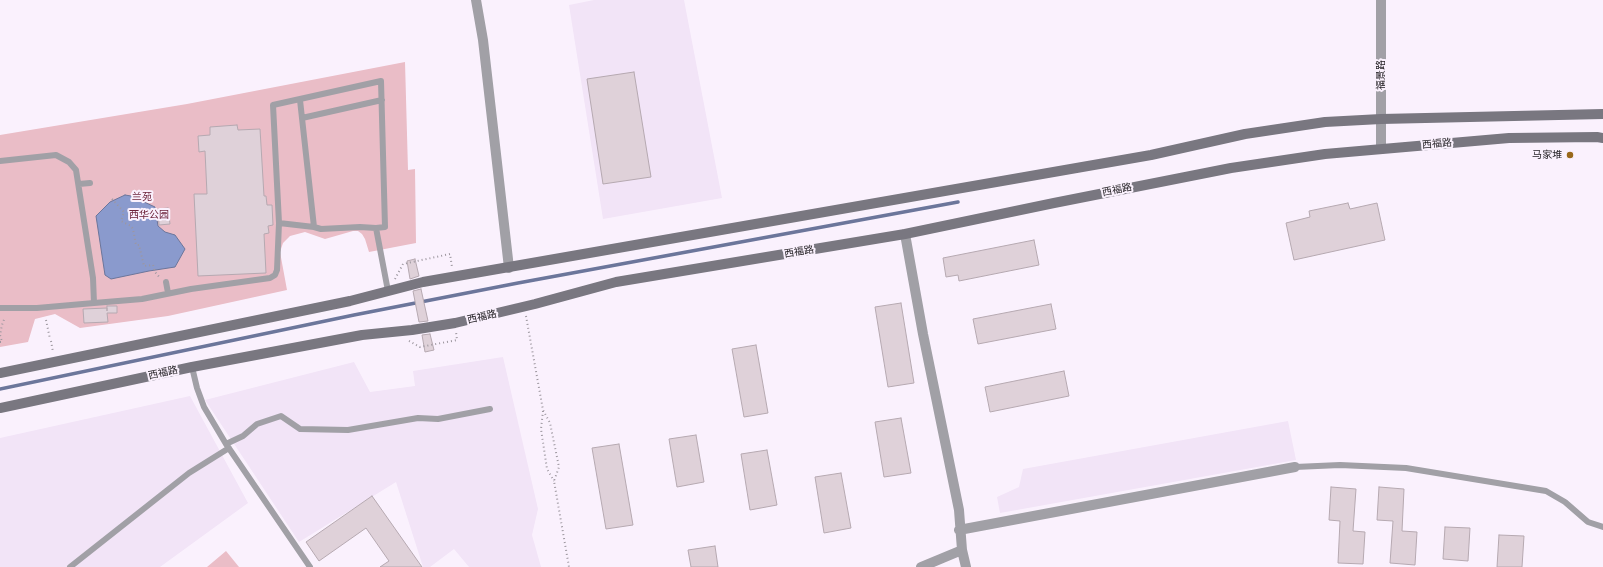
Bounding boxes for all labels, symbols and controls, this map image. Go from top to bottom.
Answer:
street label: 福景路 [1375,60,1387,90]
street label: 西福路 [1422,137,1452,151]
place label: 马家堆 [1532,149,1562,161]
marker: 马家堆 [1565,150,1575,160]
street label: 西福路 [1101,181,1133,199]
park label: 兰苑 [132,191,152,203]
park label: 西华公园 [129,209,169,221]
street label: 西福路 [783,244,815,260]
street label: 西福路 [466,308,498,326]
street label: 西福路 [147,364,179,382]

